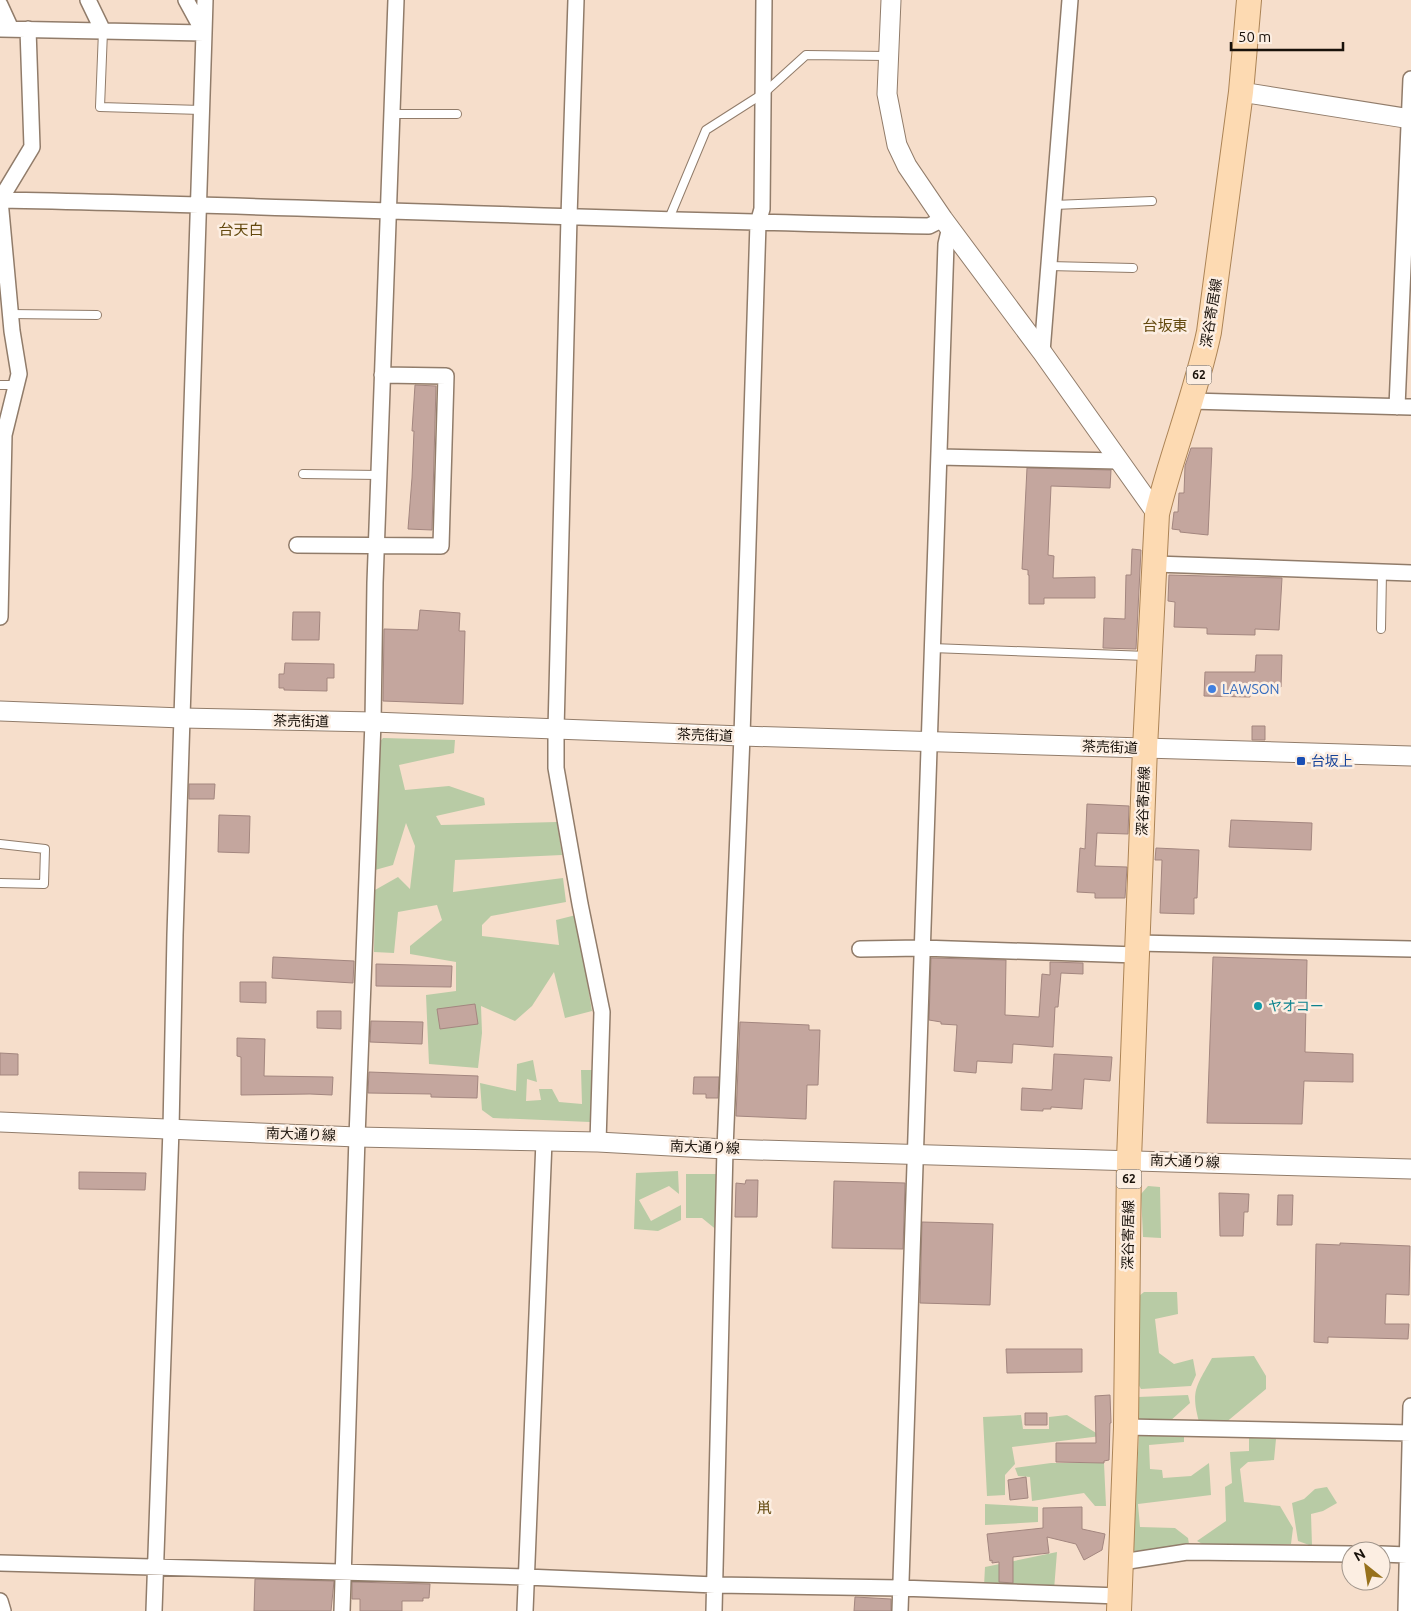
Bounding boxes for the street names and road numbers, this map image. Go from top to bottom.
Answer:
street label: 深谷寄居線 [1198,277,1224,349]
road number: 62 [1186,366,1212,384]
street label: 茶売街道 [273,713,329,729]
street label: 茶売街道 [677,726,733,744]
street label: 茶売街道 [1082,738,1138,756]
street label: 深谷寄居線 [1134,766,1152,836]
street label: 南大通り線 [266,1125,336,1143]
street label: 南大通り線 [670,1138,740,1156]
street label: 南大通り線 [1150,1152,1220,1170]
road number: 62 [1116,1170,1142,1188]
street label: 深谷寄居線 [1119,1200,1137,1270]

